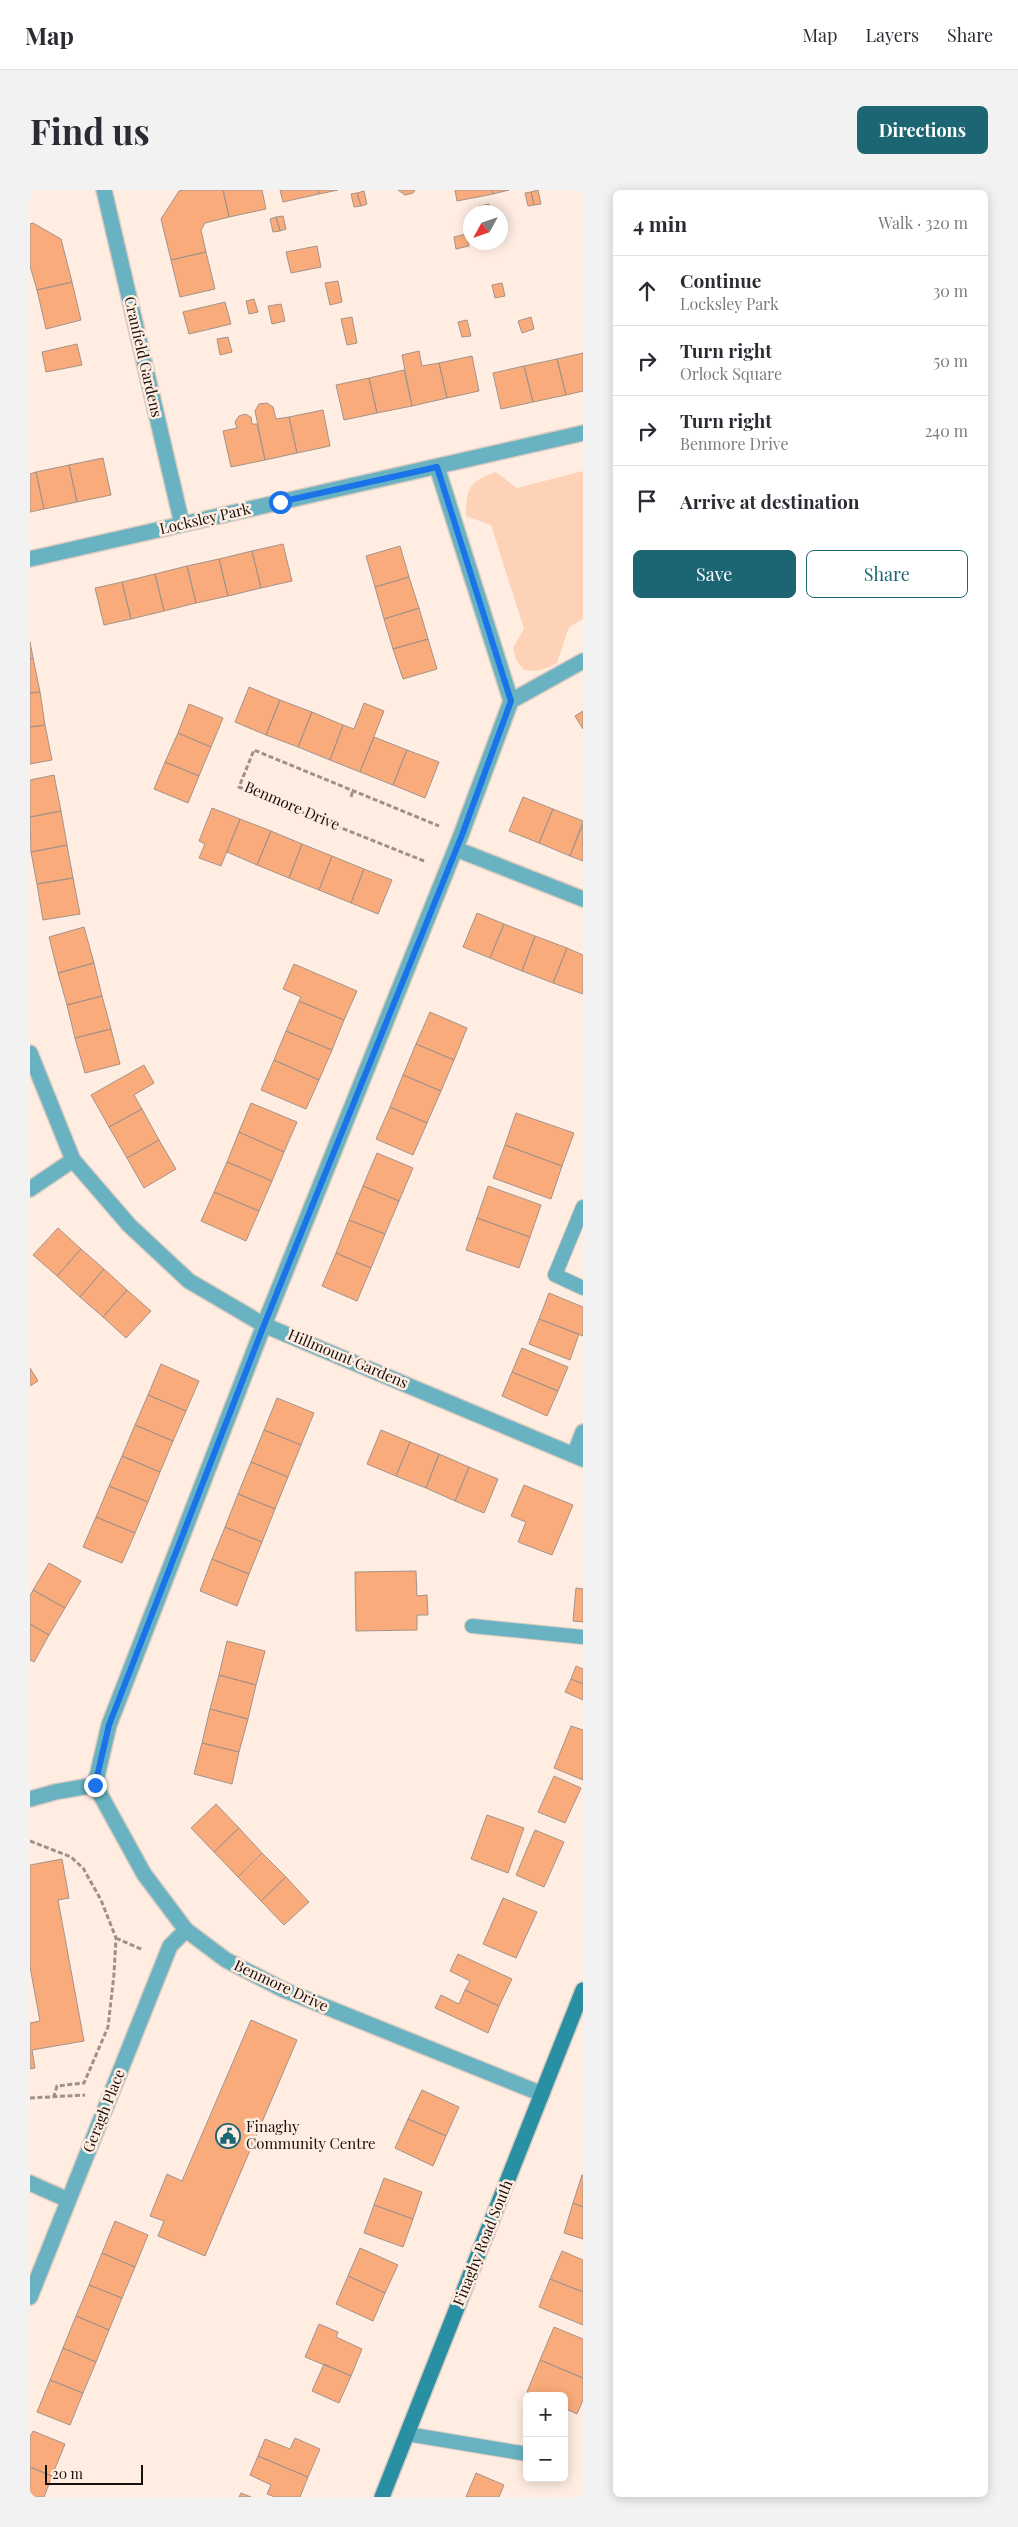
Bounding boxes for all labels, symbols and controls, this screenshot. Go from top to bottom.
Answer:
text: Map [25,19,74,51]
text: Map [802,23,837,47]
text: Layers [865,23,919,47]
text: Share [947,23,993,47]
button: Directions [857,106,988,154]
text: Find us [30,107,150,154]
north arrow [463,205,508,250]
text: 4 min [633,209,687,237]
text: Walk · 320 m [878,212,968,233]
text: Continue [680,267,761,293]
icon: ahead [633,277,661,305]
text: 30 m [933,280,968,301]
text: Locksley Park [680,293,779,314]
street label: Cranfield Gardens [120,295,168,419]
text: Turn right [680,337,772,363]
icon: right [633,347,661,375]
text: 50 m [934,350,968,371]
text: Orlock Square [680,363,782,384]
text: Turn right [680,407,772,433]
icon: right [633,417,661,445]
text: 240 m [925,420,968,441]
text: Benmore Drive [680,433,789,454]
icon: arrive [633,487,661,515]
text: Arrive at destination [680,488,860,514]
route start [269,491,292,514]
street label: Locksley Park [157,498,253,538]
button: Save [633,550,796,598]
button: Share [806,550,968,598]
street label: Benmore Drive [242,776,343,834]
street label: Hillmount Gardens [285,1324,411,1392]
route end [84,1774,107,1797]
street label: Benmore Drive [231,1955,332,2016]
street label: Geragh Place [77,2066,129,2155]
place label: Finaghy Community Centre [246,2116,376,2153]
public building icon: Finaghy Community Centre [215,2123,241,2149]
street label: Finaghy Road South [448,2177,516,2308]
map controls [523,2392,568,2482]
button: + [523,2392,568,2437]
button: − [523,2437,568,2482]
scale bar [45,2462,142,2485]
text: 20 m [52,2464,83,2483]

